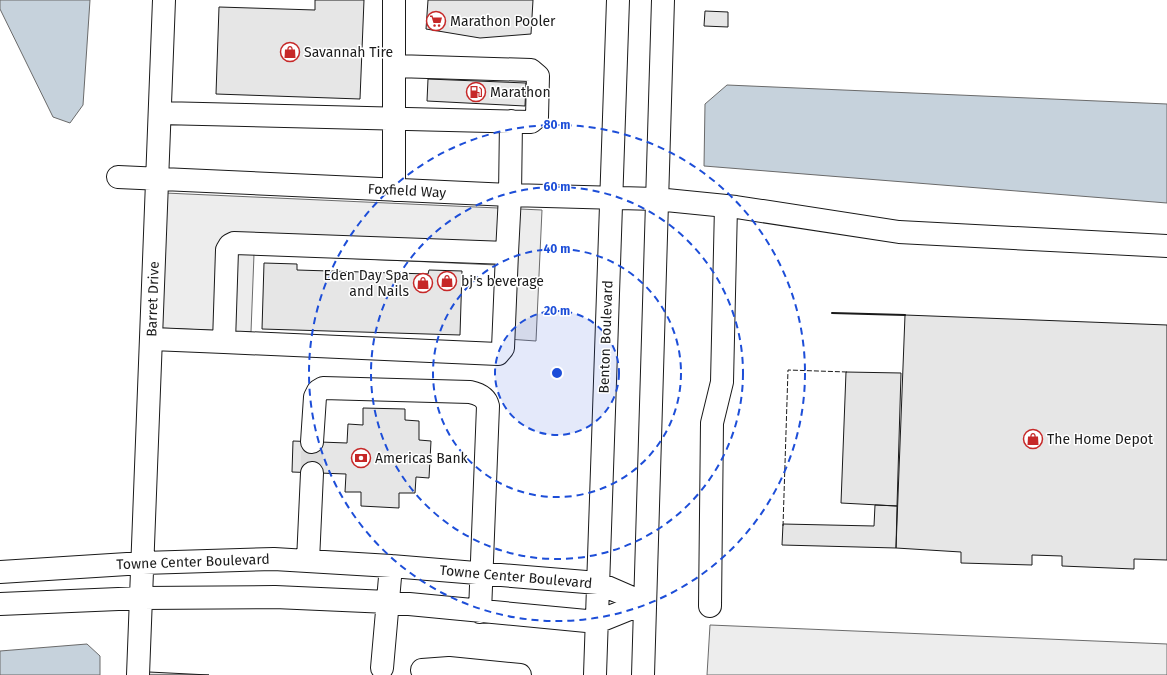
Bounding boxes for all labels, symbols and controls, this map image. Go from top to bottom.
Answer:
supermarket icon: Marathon Pooler [425,10,447,32]
place label: Marathon Pooler [450,13,556,30]
shop icon: Savannah Tire [279,41,301,63]
place label: Savannah Tire [304,44,393,61]
fuel station icon: Marathon [465,81,487,103]
place label: Marathon [490,84,551,101]
text: 80 m [544,118,570,132]
street label: Foxfield Way [367,180,447,202]
text: 60 m [544,180,570,194]
text: 40 m [544,242,570,256]
street label: Barret Drive [143,261,163,337]
place label: Eden Day Spa and Nails [324,267,409,300]
shop icon: bj's beverage [436,270,458,292]
shop icon: Eden Day Spa and Nails [412,272,434,294]
place label: bj's beverage [461,273,544,290]
street label: Benton Boulevard [596,280,616,394]
text: 20 m [544,304,570,318]
centre of rings [550,366,564,380]
shop icon: The Home Depot [1022,428,1044,450]
place label: The Home Depot [1047,431,1154,448]
bank icon: Americas Bank [350,447,372,469]
place label: Americas Bank [375,450,469,467]
street label: Towne Center Boulevard [116,551,270,573]
street label: Towne Center Boulevard [439,562,593,592]

